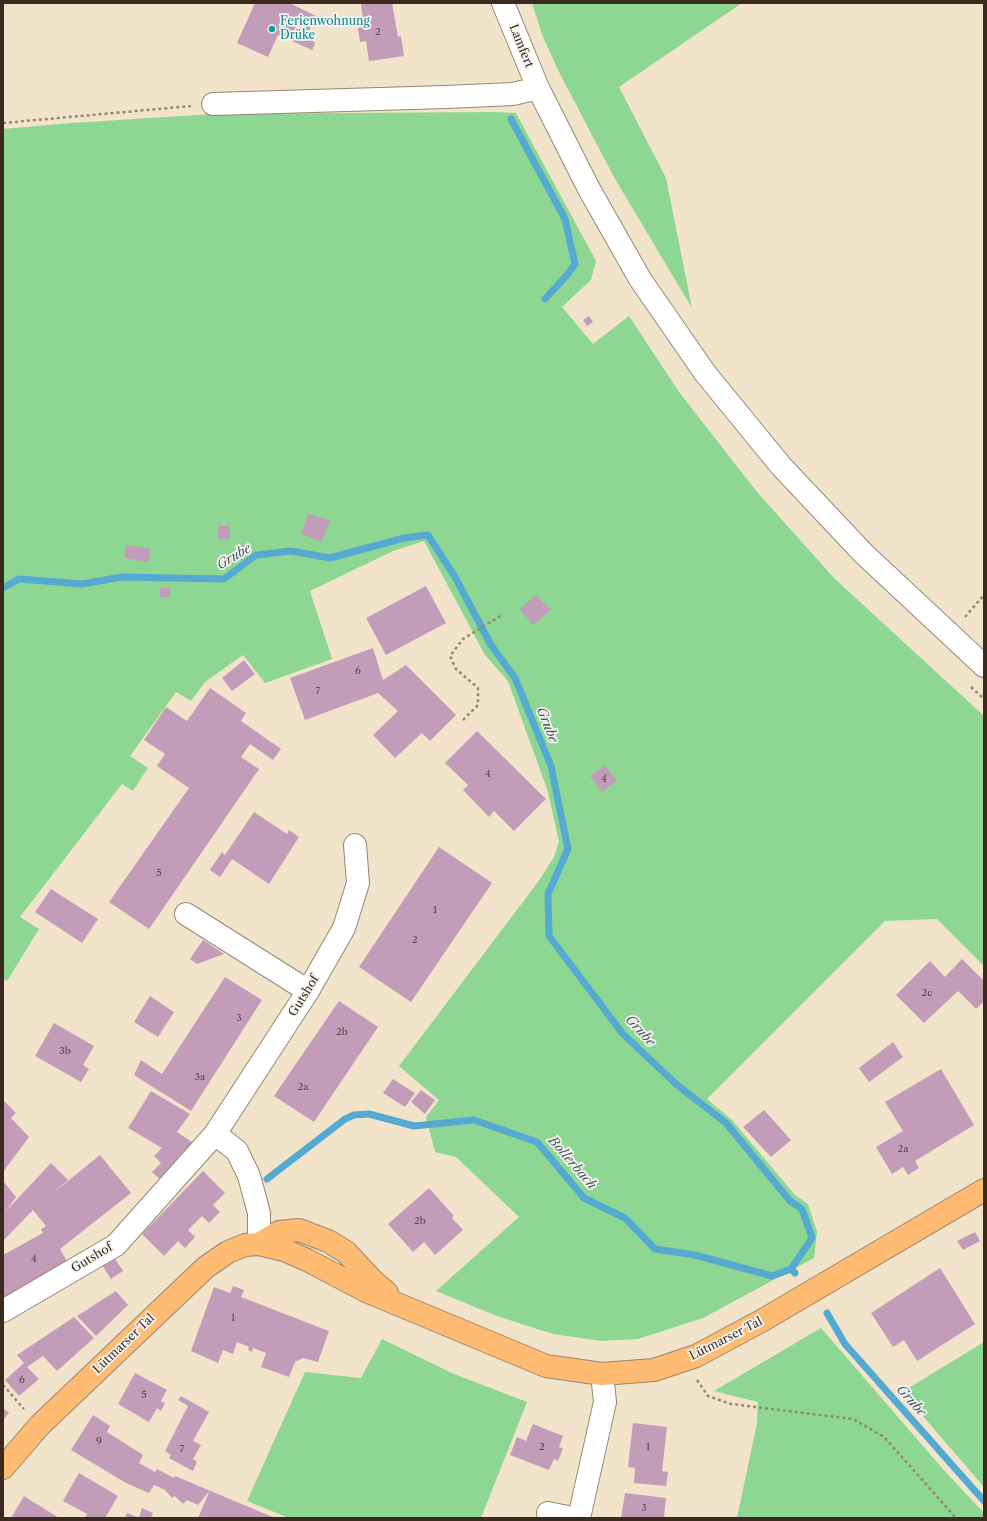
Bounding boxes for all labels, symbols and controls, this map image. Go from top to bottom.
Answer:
place label: Ferienwohnung Drüke [280,15,370,43]
street label: Lamfert [506,22,536,70]
marker: Ferienwohnung Drüke [267,24,277,34]
house number: 2 [375,26,381,38]
water label: Grube [214,541,254,573]
house number: 6 [355,665,361,677]
house number: 7 [316,685,320,697]
water label: Grube [533,705,561,745]
house number: 4 [485,768,491,780]
house number: 4 [601,773,607,785]
house number: 5 [156,867,162,879]
house number: 1 [433,904,437,916]
house number: 2 [412,934,418,946]
street label: Gutshof [286,973,322,1019]
house number: 2c [922,987,932,999]
house number: 3 [236,1012,242,1024]
water label: Grube [622,1012,658,1050]
house number: 2b [336,1026,348,1038]
house number: 3b [59,1045,71,1057]
house number: 3a [195,1071,205,1083]
house number: 2a [297,1081,309,1093]
water label: Bollerbach [545,1133,599,1193]
house number: 2a [897,1143,909,1155]
house number: 2b [414,1215,426,1227]
street label: Gutshof [69,1240,115,1276]
house number: 4 [31,1253,37,1265]
street label: Lütmarser Tal [90,1311,158,1377]
house number: 1 [231,1312,235,1324]
street label: Lütmarser Tal [687,1314,765,1364]
house number: 6 [19,1374,25,1386]
water label: Grube [893,1382,929,1420]
house number: 5 [141,1389,147,1401]
house number: 9 [96,1435,102,1447]
house number: 2 [539,1441,545,1453]
house number: 1 [646,1441,650,1453]
house number: 7 [180,1443,184,1455]
house number: 3 [641,1502,647,1514]

